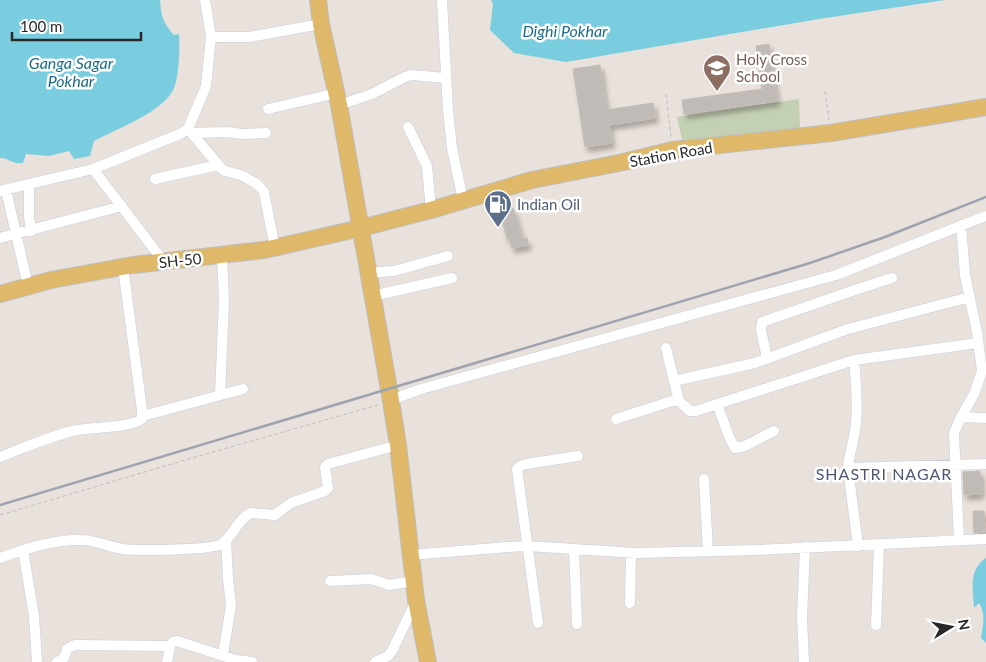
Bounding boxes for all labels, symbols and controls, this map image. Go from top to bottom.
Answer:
scale bar [12,10,141,42]
text: 100 m [20,17,62,35]
water label: Dighi Pokhar [522,21,608,40]
place label: Holy Cross School [736,50,807,85]
water label: Ganga Sagar Pokhar [29,53,114,90]
school or university icon: Holy Cross School [702,53,732,92]
street label: Station Road [628,138,714,170]
fuel station icon: Indian Oil [483,189,513,228]
place label: Indian Oil [517,195,580,213]
street label: SH-50 [158,249,202,271]
district label: SHASTRI NAGAR [816,464,952,483]
north arrow [926,602,976,652]
text: N [955,618,974,631]

